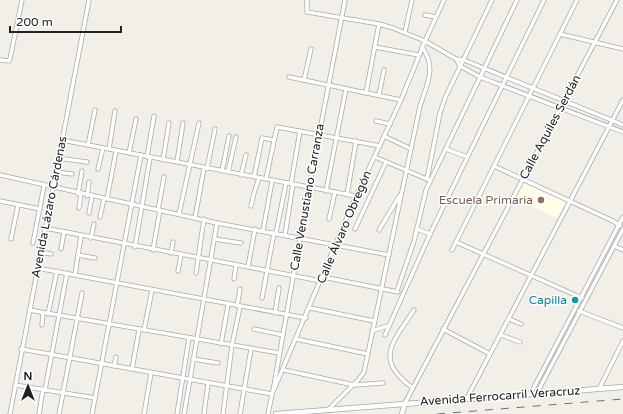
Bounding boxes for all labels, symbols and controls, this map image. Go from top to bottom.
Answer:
scale bar [10,8,121,34]
text: 200 m [16,15,53,29]
street label: Calle Aquiles Serdán [516,72,584,182]
street label: Calle Venustiano Carranza [287,123,327,271]
street label: Avenida Lázaro Cárdenas [28,135,70,279]
street label: Calle Álvaro Obregón [314,168,374,286]
place label: Escuela Primaria [439,193,533,207]
marker: Escuela Primaria [536,195,546,205]
place label: Capilla [529,293,567,307]
marker: Capilla [570,295,580,305]
north arrow [8,366,48,406]
text: N [24,370,32,383]
street label: Avenida Ferrocarril Veracruz [419,383,581,409]

